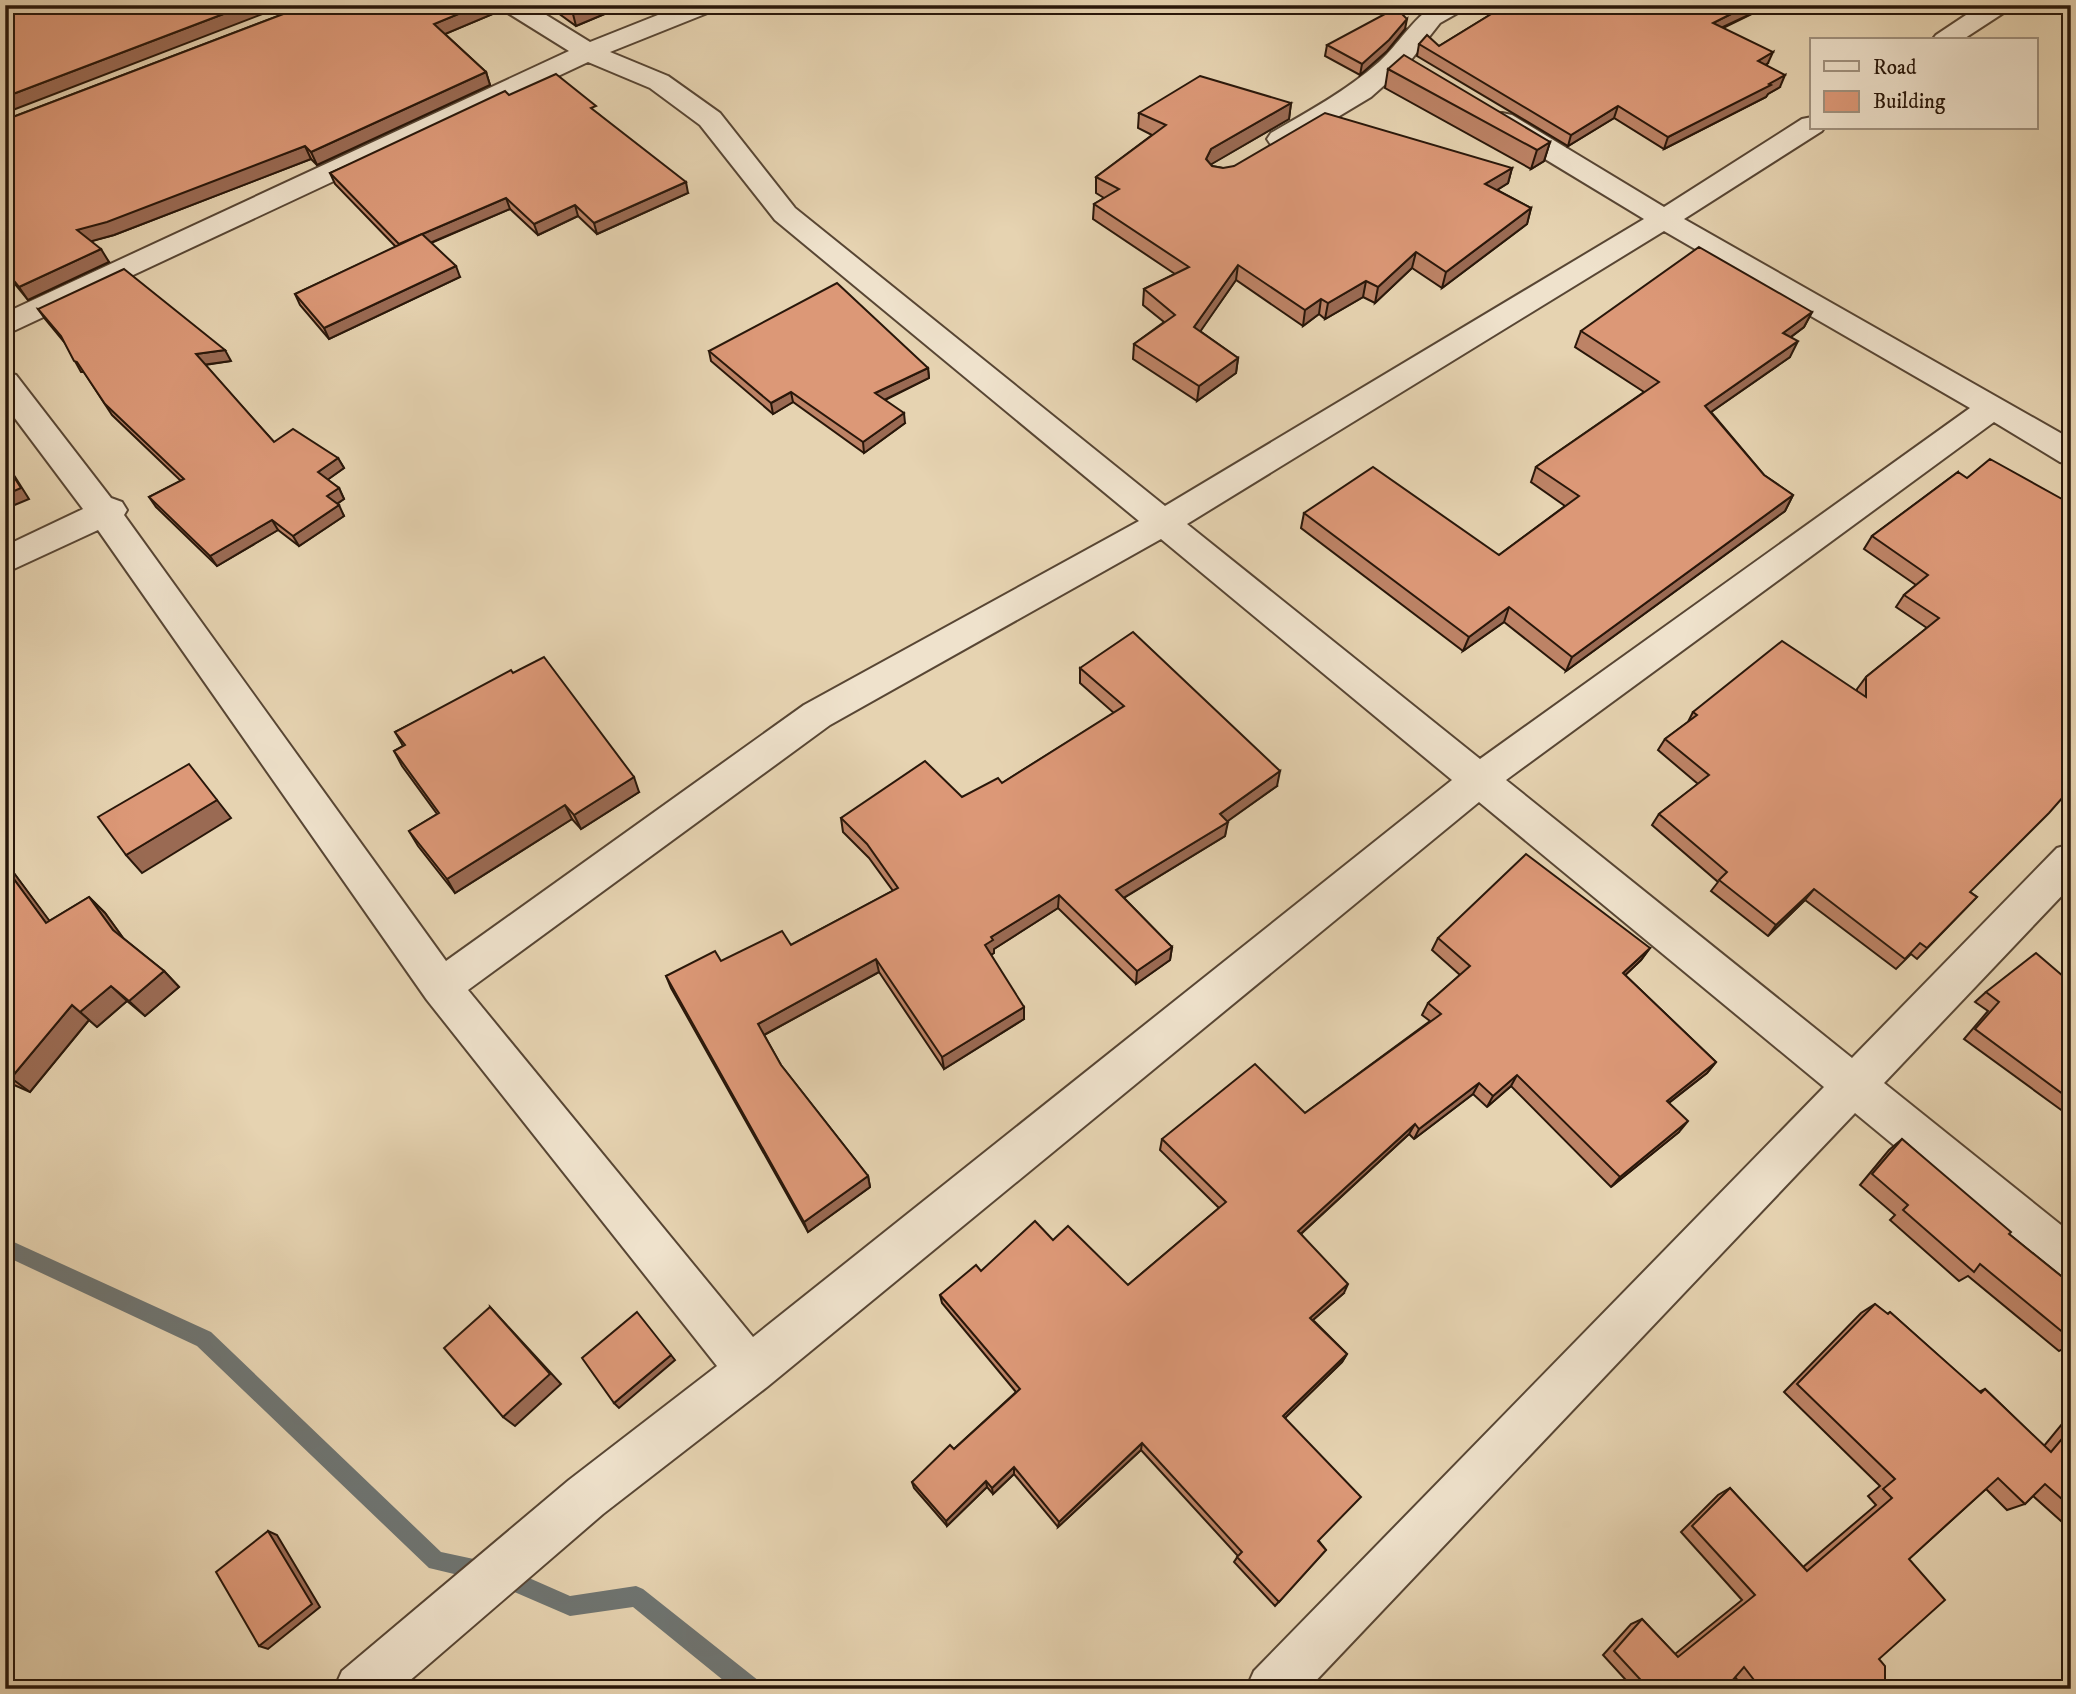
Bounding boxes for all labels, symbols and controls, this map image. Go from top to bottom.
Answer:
legend [1810,38,2038,130]
text: Road [1873,55,1917,81]
text: Building [1873,89,1946,115]

